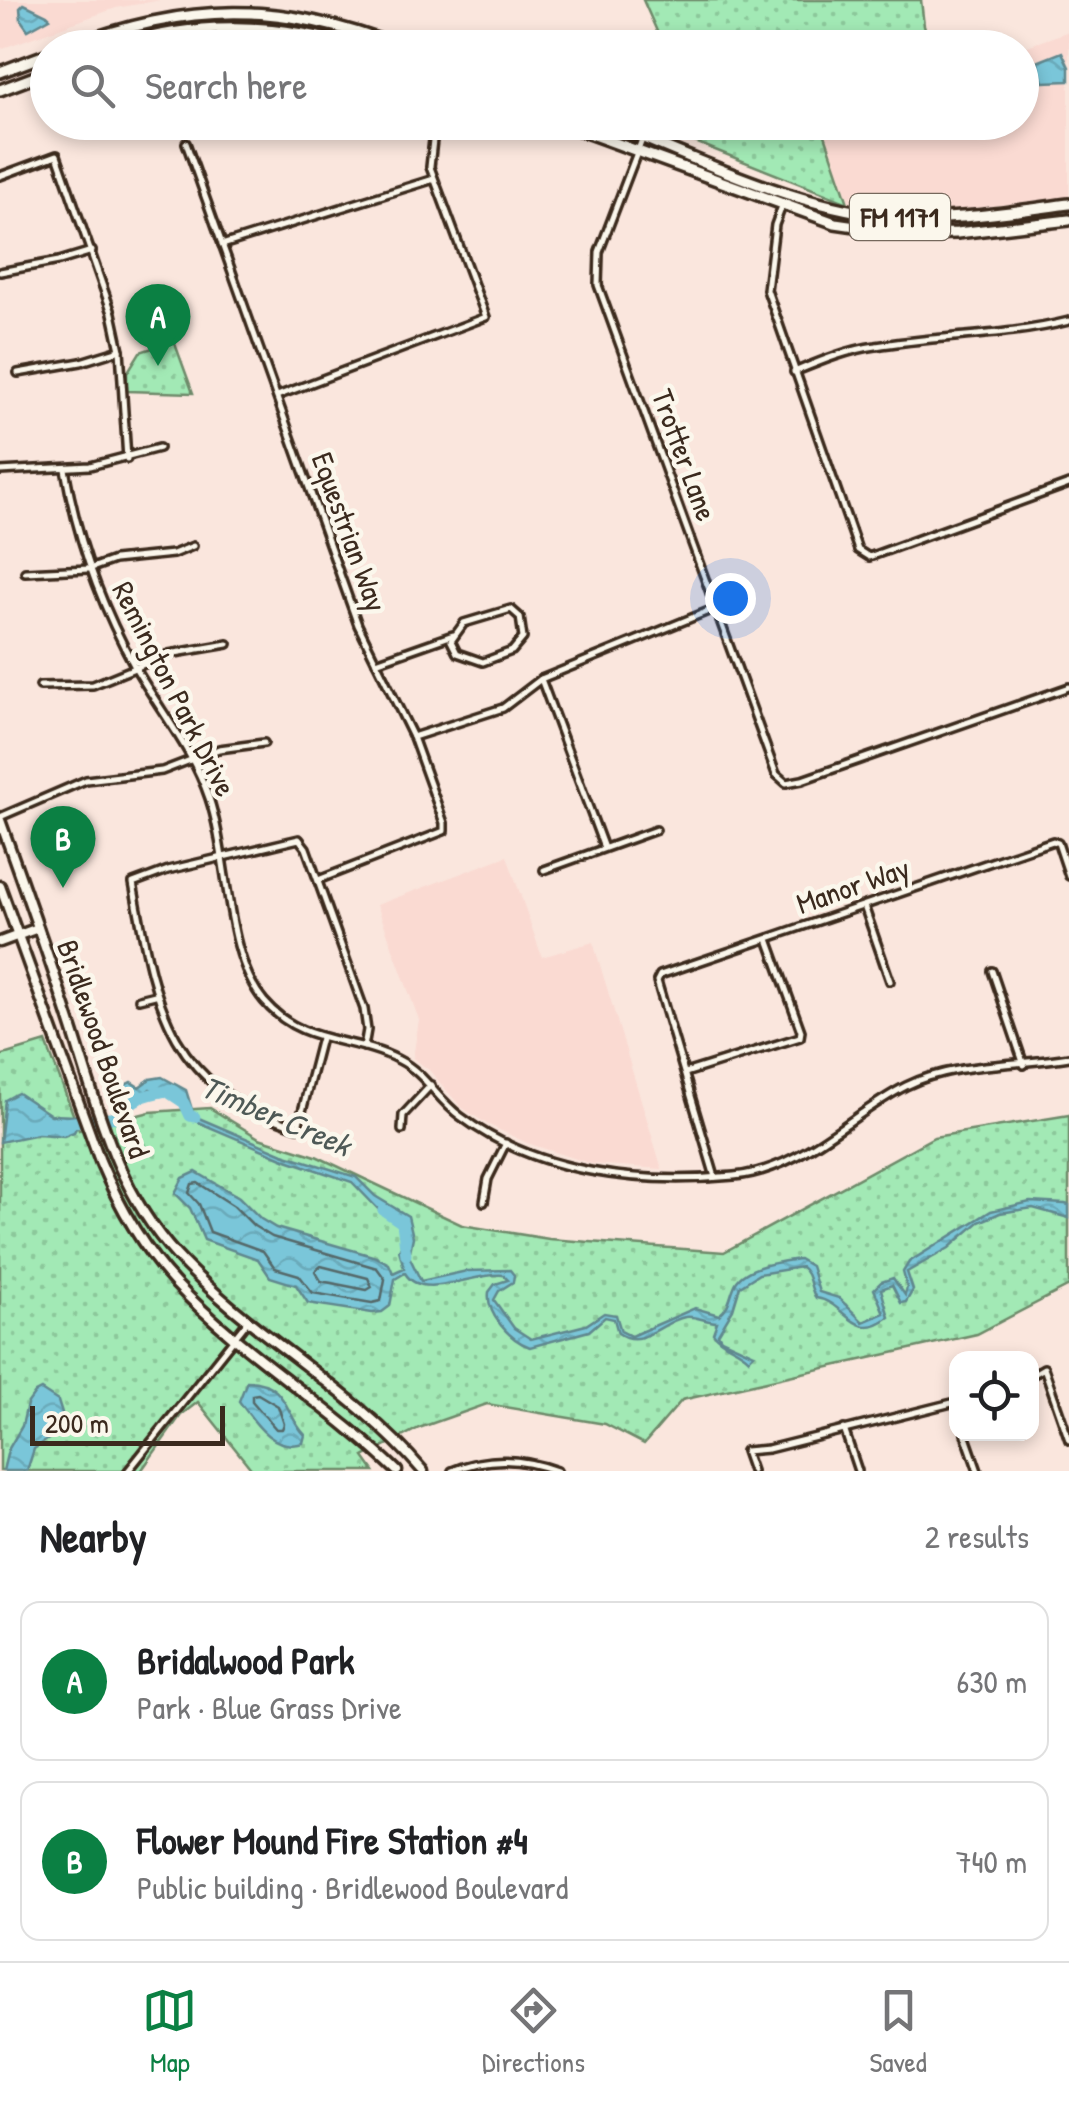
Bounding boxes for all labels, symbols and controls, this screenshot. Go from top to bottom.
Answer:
search box [30,30,1039,140]
icon: search [65,58,120,113]
text: Search here [145,59,307,111]
road number: FM 1171 [850,194,950,240]
pin: A [126,284,190,366]
street label: Trotter Lane [643,383,727,526]
street label: Equestrian Way [303,447,397,617]
your location [705,573,756,624]
street label: Remington Park Drive [103,574,246,803]
pin: B [30,806,96,888]
street label: Manor Way [791,847,914,923]
street label: Bridlewood Boulevard [48,934,160,1163]
water label: Timber Creek [195,1065,360,1167]
map controls [949,1351,1039,1441]
button: locate [949,1351,1039,1441]
scale bar [30,1401,225,1446]
text: 200 m [45,1404,109,1442]
text: Nearby [40,1508,147,1565]
text: 2 results [925,1515,1029,1558]
text: Bridalwood Park [137,1634,355,1686]
text: A [67,1660,82,1703]
text: 630 m [956,1660,1027,1703]
text: Park · Blue Grass Drive [137,1686,402,1729]
text: Flower Mound Fire Station #4 [137,1814,528,1866]
text: B [66,1840,83,1883]
text: 740 m [956,1840,1027,1883]
text: Public building · Bridlewood Boulevard [137,1866,568,1909]
tab: Map [142,1983,197,2081]
tab: Directions [482,1983,585,2081]
tab: Saved [870,1983,927,2081]

